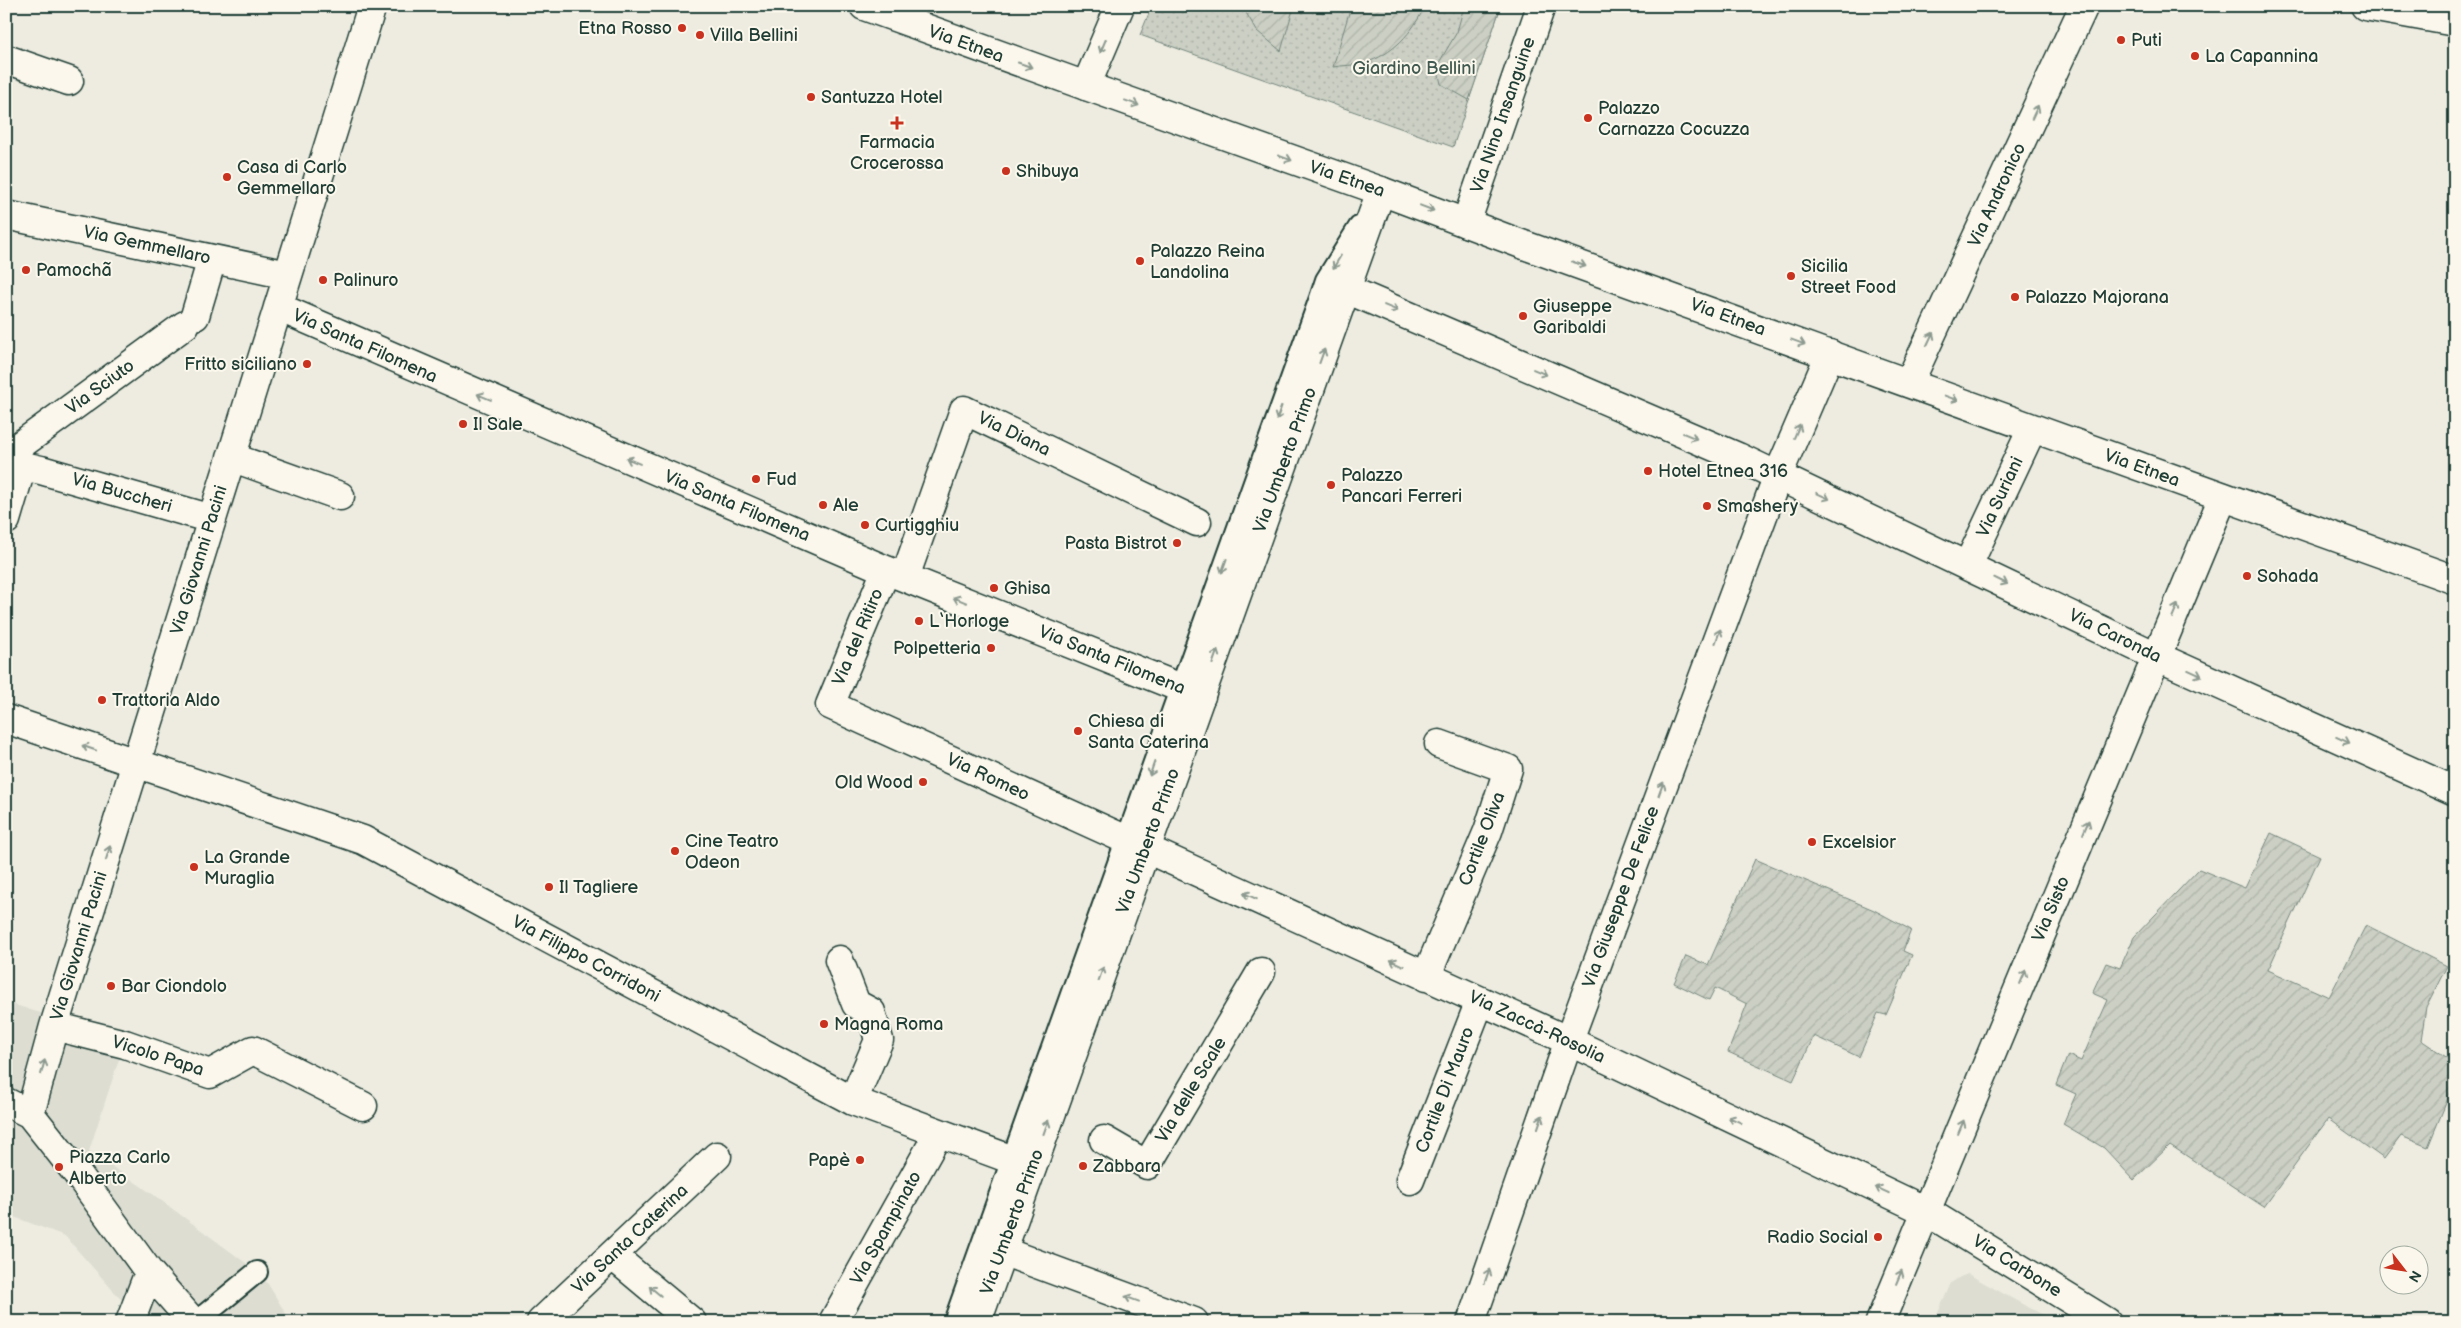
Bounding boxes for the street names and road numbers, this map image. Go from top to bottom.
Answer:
street label: Via Etnea [925,21,1007,67]
street label: Via Nino Insanguine [1466,34,1540,196]
street label: Via Andronico [1964,140,2030,250]
street label: Via Etnea [1306,156,1388,202]
street label: Via Gemmellaro [81,221,213,269]
street label: Via Etnea [1687,294,1769,340]
street label: Via Santa Filomena [289,305,441,387]
street label: Via Sciuto [61,355,139,419]
street label: Via Umberto Primo [1249,384,1321,536]
street label: Via Diana [974,407,1054,461]
street label: Via Etnea [2101,445,2183,491]
street label: Via Suriani [1972,453,2028,541]
street label: Via Santa Filomena [661,466,813,546]
street label: Via Buccheri [69,469,175,517]
street label: Via Giovanni Pacini [166,483,232,637]
street label: Via del Ritiro [828,585,888,689]
street label: Via Caronda [2065,605,2165,667]
street label: Via Santa Filomena [1036,621,1188,699]
street label: Via Romeo [943,749,1033,805]
street label: Via Umberto Primo [1112,765,1184,917]
street label: Cortile Oliva [1454,789,1510,889]
street label: Via Giuseppe De Felice [1578,803,1664,991]
street label: Via Giovanni Pacini [46,869,112,1023]
street label: Via Sisto [2028,873,2074,945]
street label: Via Filippo Corridoni [508,911,664,1007]
street label: Via Zaccà-Rosolia [1465,986,1609,1068]
street label: Cortile Di Mauro [1411,1024,1479,1156]
street label: Vicolo Papa [109,1031,207,1081]
street label: Via delle Scale [1151,1033,1231,1147]
street label: Via Umberto Primo [976,1146,1048,1298]
street label: Via Spampinato [846,1168,926,1288]
street label: Via Santa Caterina [568,1180,692,1298]
street label: Via Carbone [1969,1230,2066,1302]

